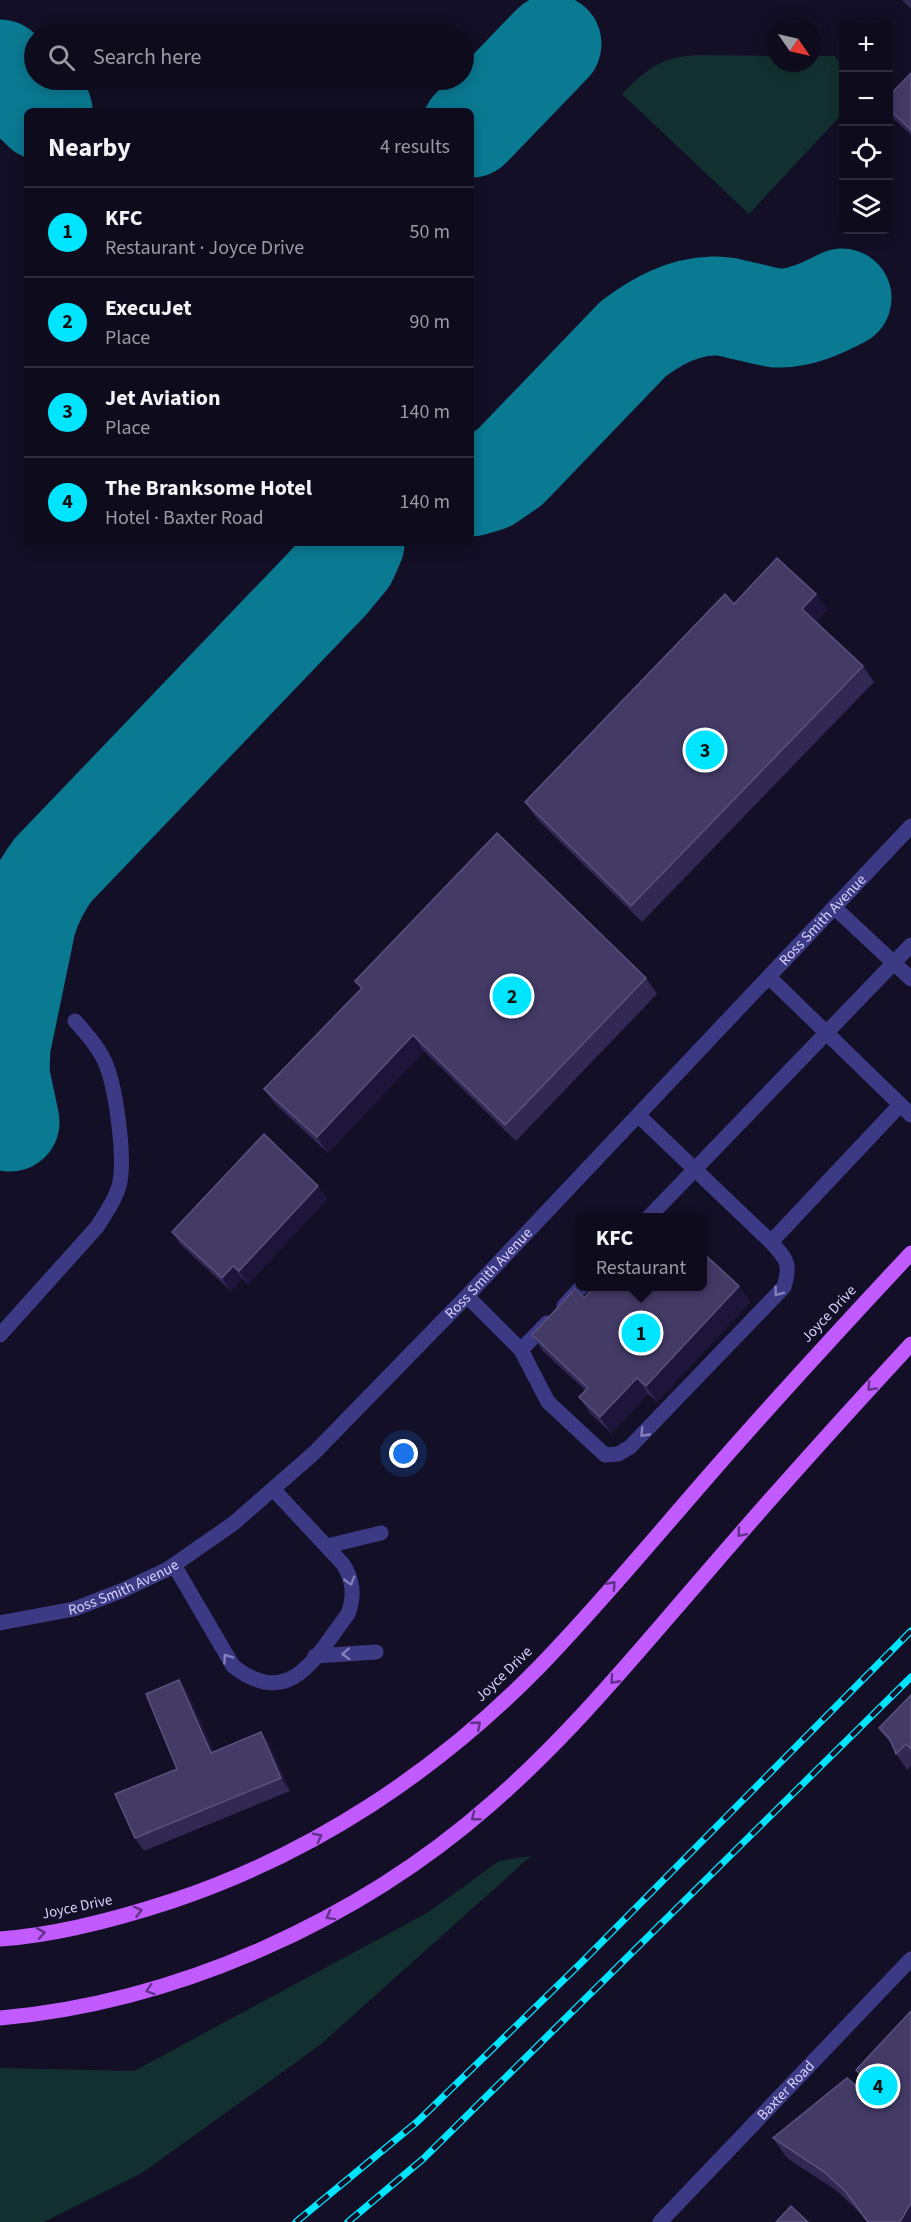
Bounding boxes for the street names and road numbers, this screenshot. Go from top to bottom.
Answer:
street label: Ross Smith Avenue [774,869,871,970]
street label: Ross Smith Avenue [440,1223,537,1323]
street label: Joyce Drive [797,1281,861,1347]
street label: Ross Smith Avenue [66,1554,183,1620]
street label: Joyce Drive [471,1642,537,1706]
street label: Joyce Drive [40,1889,114,1925]
street label: Baxter Road [752,2056,819,2125]

